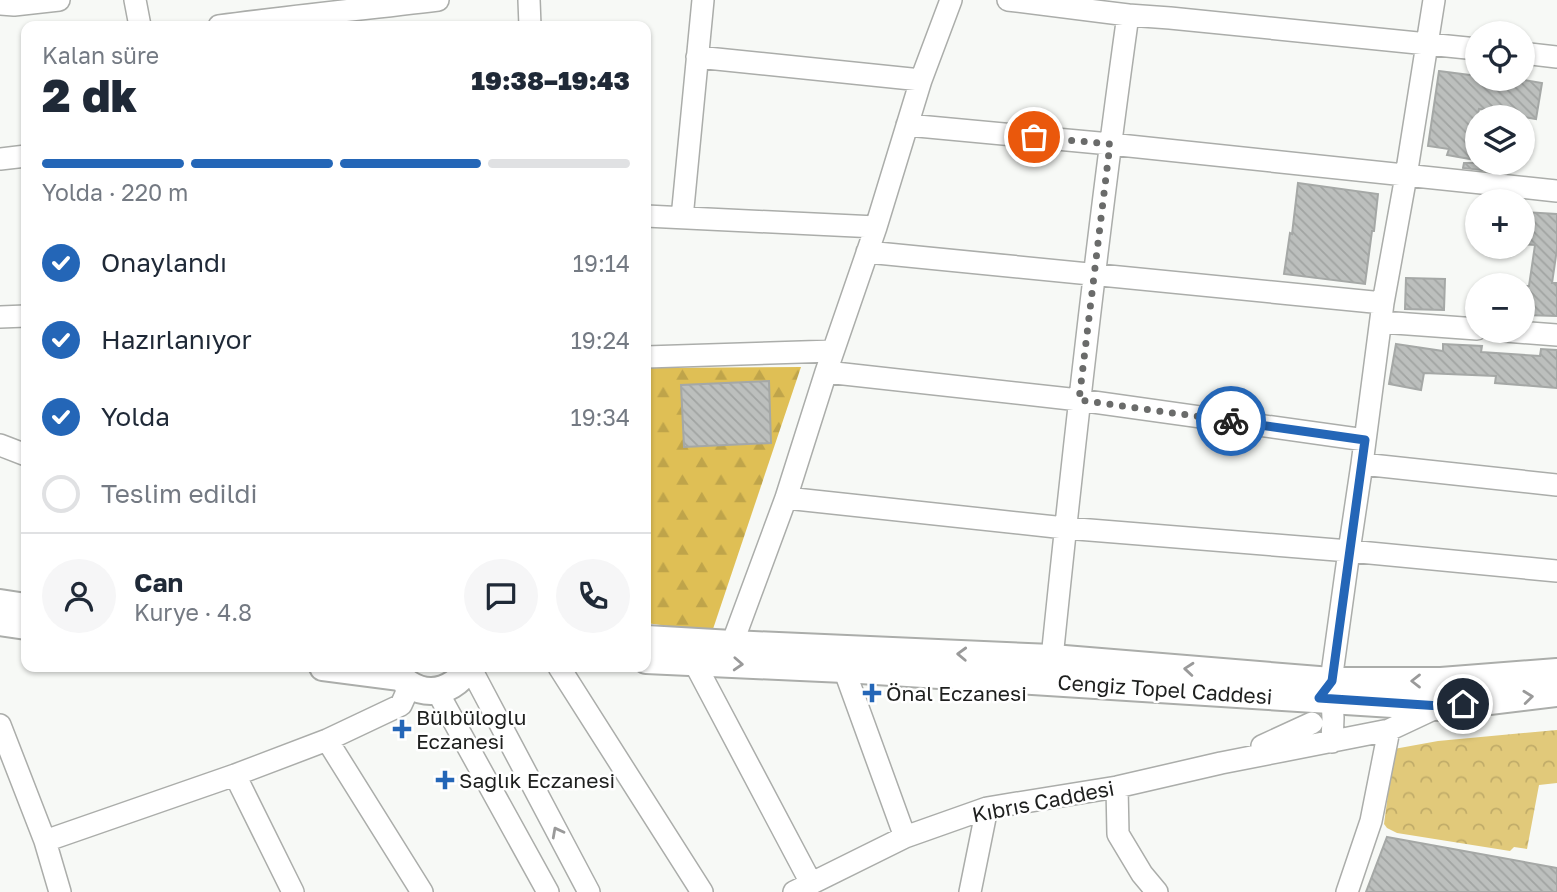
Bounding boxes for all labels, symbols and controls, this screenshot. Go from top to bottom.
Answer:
map controls [1465,21,1535,343]
button: locate [1465,21,1535,91]
text: Kalan süre [42,41,159,69]
text: 19:38–19:43 [471,65,630,96]
text: 2 dk [42,67,137,122]
button: layers [1465,105,1535,175]
pin [1004,107,1064,167]
icon: bag [1015,118,1053,156]
text: Yolda · 220 m [42,178,188,206]
button: + [1465,189,1535,259]
icon: check [42,244,80,282]
text: Onaylandı [101,247,227,278]
text: 19:14 [573,249,630,277]
button: − [1465,273,1535,343]
icon: check [42,321,80,359]
text: Hazırlanıyor [101,324,252,355]
text: 19:24 [571,326,630,354]
courier [1196,386,1266,456]
icon: check [42,398,80,436]
text: Yolda [101,401,170,432]
icon: bike [1212,402,1250,440]
text: 19:34 [571,403,630,431]
text: Teslim edildi [101,478,258,509]
button: person [42,559,116,633]
button: chat [464,559,538,633]
button: phone [556,559,630,633]
text: Can [134,567,183,598]
text: Kurye · 4.8 [134,598,252,626]
one-way arrow [956,647,967,662]
one-way arrow [733,657,744,672]
one-way arrow [1183,662,1194,677]
street label: Cengiz Topel Caddesi [1057,669,1273,709]
one-way arrow [1410,673,1420,689]
pin [1433,674,1493,734]
place label: Önal Eczanesi [886,680,1027,706]
marker: Önal Eczanesi [864,685,880,701]
icon: home [1444,685,1482,723]
one-way arrow [1522,689,1533,704]
place label: Bülbüloğlu Eczanesi [416,704,527,754]
marker: Bülbüloğlu Eczanesi [394,721,410,737]
place label: Sağlık Eczanesi [459,767,615,793]
marker: Sağlık Eczanesi [437,772,453,788]
street label: Kıbrıs Caddesi [970,774,1116,828]
one-way arrow [552,826,565,839]

